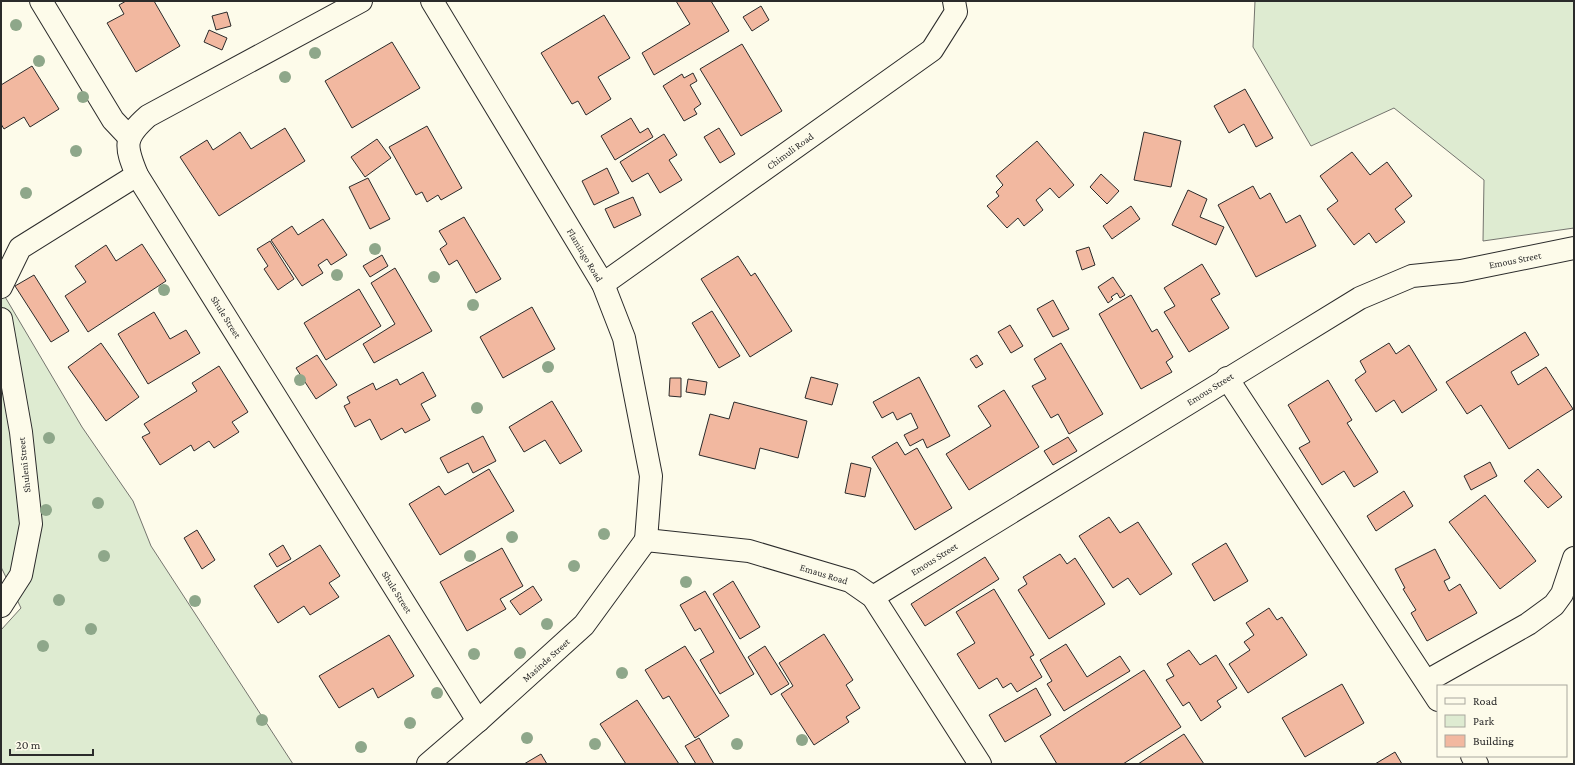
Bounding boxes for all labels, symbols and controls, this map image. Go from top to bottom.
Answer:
street label: Chimuli Road [765,130,816,172]
street label: Flamingo Road [565,226,606,284]
street label: Emous Street [1488,249,1543,270]
street label: Shule Street [209,294,244,341]
street label: Emous Street [1185,370,1236,408]
street label: Shuleni Street [16,436,32,493]
street label: Emous Street [909,540,960,578]
street label: Emaus Road [799,562,850,587]
street label: Shule Street [380,569,415,616]
street label: Masinde Street [520,635,572,684]
legend [1437,685,1567,757]
text: Road [1473,694,1498,708]
text: Park [1473,714,1495,728]
scale bar [10,731,93,757]
text: Building [1473,734,1514,748]
text: 20 m [16,738,41,752]

